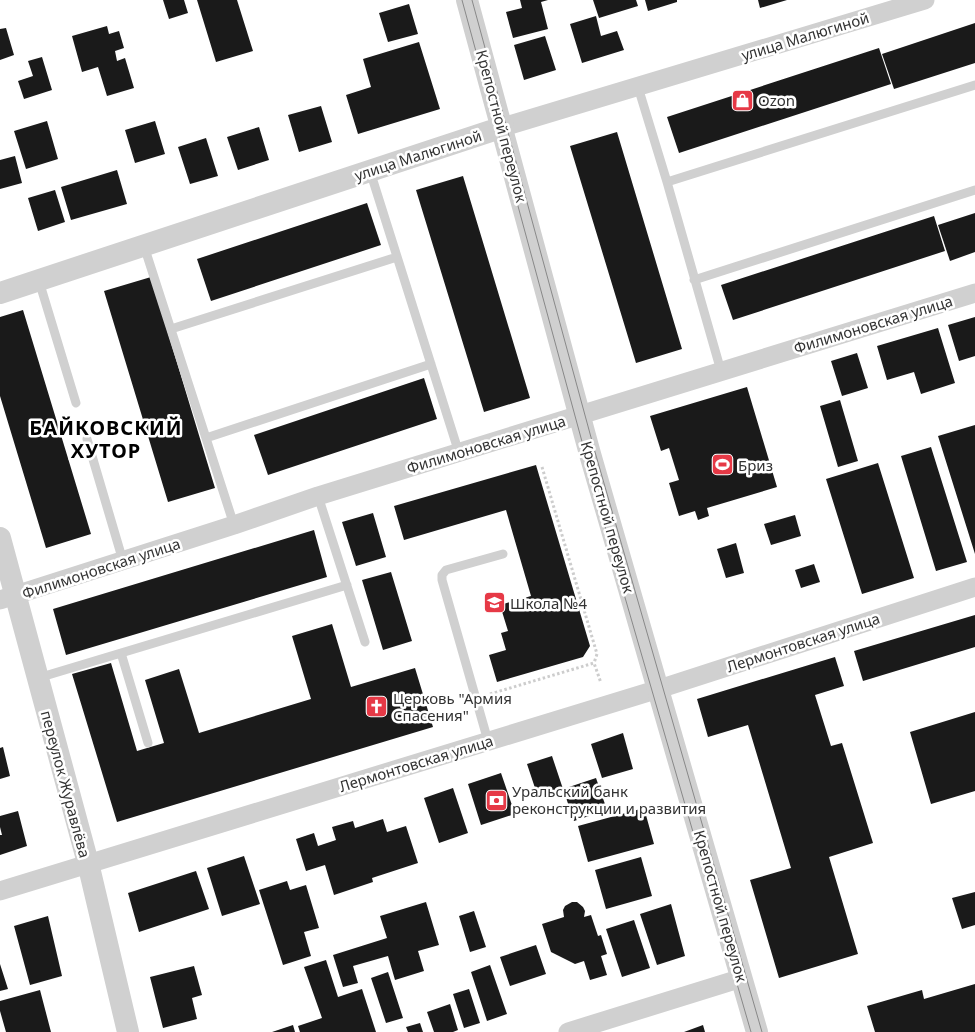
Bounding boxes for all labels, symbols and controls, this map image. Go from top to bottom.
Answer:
street label: улица Малюгиной [739,7,871,65]
street label: Крепостной переулок [472,47,532,205]
shop icon: Ozon [730,88,754,112]
place label: Ozon [758,90,795,110]
street label: улица Малюгиной [352,125,484,185]
street label: Филимоновская улица [791,290,955,358]
street label: Филимоновская улица [404,410,568,478]
district label: БАЙКОВСКИЙ ХУТОР [29,414,183,464]
street label: Крепостной переулок [577,439,639,595]
sports icon: Бриз [710,453,734,477]
place label: Бриз [738,455,773,475]
street label: Филимоновская улица [19,533,183,603]
school or university icon: Школа №4 [482,591,506,615]
place label: Школа №4 [510,593,587,613]
street label: Лермонтовская улица [724,608,882,676]
place label: Церковь "Армия Спасения" [393,688,512,725]
church icon: Церковь "Армия Спасения" [365,695,389,719]
street label: переулок Журавлёва [37,708,95,860]
street label: Лермонтовская улица [336,730,496,796]
place label: Уральский банк реконструкции и развития [512,781,706,818]
bank icon: Уральский банк реконструкции и развития [484,788,508,812]
street label: Крепостной переулок [690,828,752,984]

